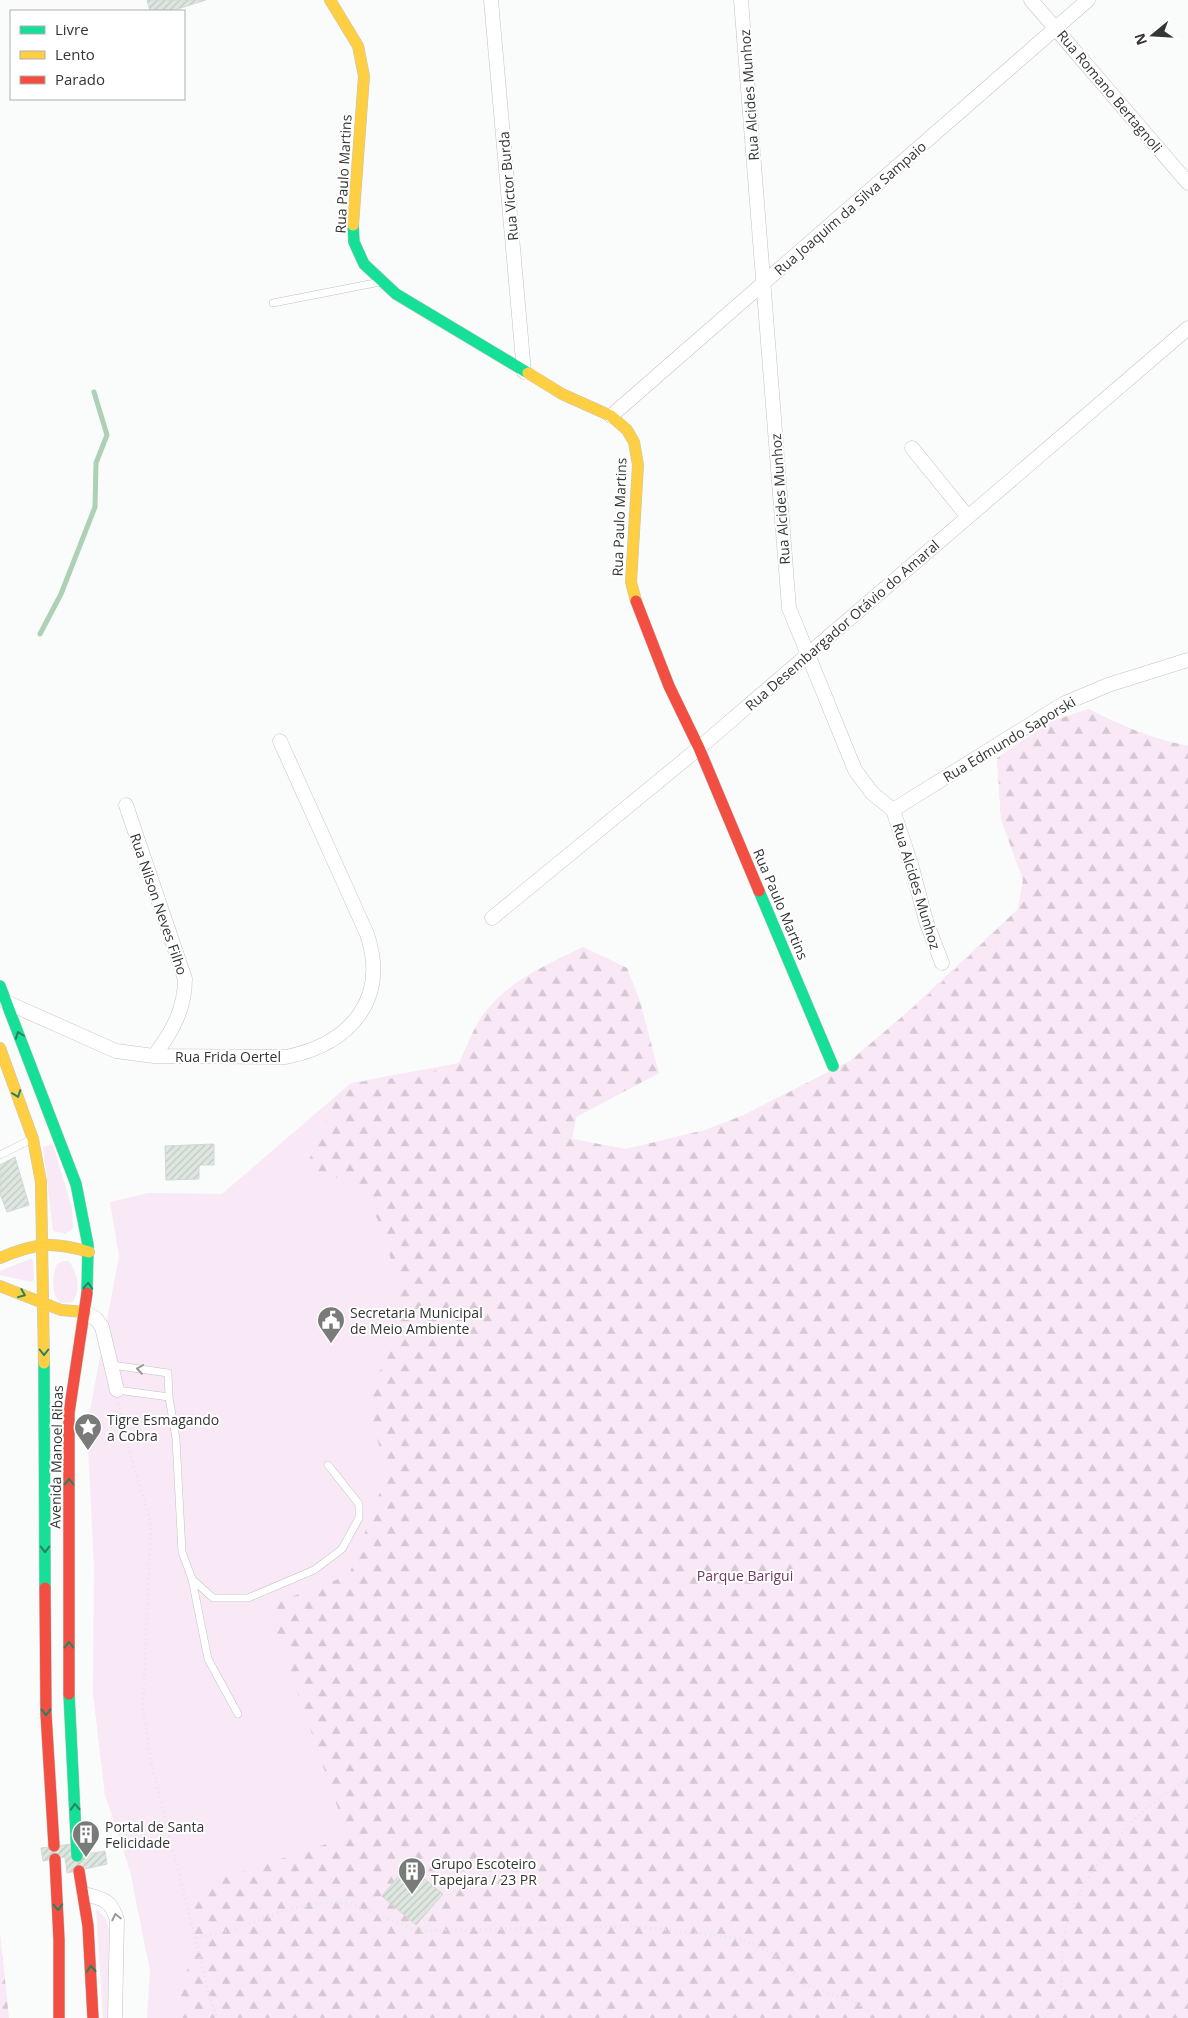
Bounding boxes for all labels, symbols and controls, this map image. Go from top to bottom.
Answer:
legend [10,10,185,100]
north arrow [1128,10,1178,60]
text: Livre [55,19,89,39]
street label: Rua Romano Bertagnoli [1053,26,1167,156]
street label: Rua Alcides Munhoz [735,28,763,161]
text: N [1129,31,1151,48]
text: Lento [55,44,95,64]
text: Parado [55,69,105,89]
street label: Rua Paulo Martins [330,114,356,234]
street label: Rua Victor Burda [494,131,522,241]
street label: Rua Joaquim da Silva Sampaio [770,137,930,279]
street label: Rua Alcides Munhoz [766,432,794,565]
street label: Rua Paulo Martins [607,457,631,577]
street label: Rua Desembargador Otávio do Amaral [741,535,943,715]
street label: Rua Edmundo Saporski [939,692,1079,786]
street label: Rua Alcides Munhoz [889,820,945,952]
street label: Rua Nilson Neves Filho [126,831,192,977]
street label: Rua Paulo Martins [749,846,813,963]
one-way arrow [15,1031,25,1040]
street label: Rua Frida Oertel [175,1047,281,1066]
one-way arrow [11,1089,21,1098]
one-way arrow [82,1282,93,1290]
one-way arrow [17,1288,26,1298]
place label: Secretaria Municipal de Meio Ambiente [350,1303,483,1338]
public building icon: Secretaria Municipal de Meio Ambiente [316,1305,346,1344]
one-way arrow [39,1348,49,1356]
one-way arrow [136,1364,144,1374]
street label: Avenida Manoel Ribas [45,1385,67,1529]
place label: Tigre Esmagando a Cobra [107,1410,219,1445]
place icon: Tigre Esmagando a Cobra [73,1412,103,1451]
one-way arrow [64,1478,74,1486]
one-way arrow [40,1546,50,1554]
park label: Parque Barigui [697,1566,793,1585]
one-way arrow [64,1640,75,1648]
one-way arrow [41,1708,51,1716]
one-way arrow [69,1803,80,1811]
place label: Portal de Santa Felicidade [105,1817,204,1852]
building icon: Portal de Santa Felicidade [71,1819,101,1858]
place label: Grupo Escoteiro Tapejara / 23 PR [431,1854,537,1889]
building icon: Grupo Escoteiro Tapejara / 23 PR [397,1856,427,1895]
one-way arrow [52,1904,63,1912]
one-way arrow [111,1913,122,1922]
one-way arrow [86,1965,97,1973]

